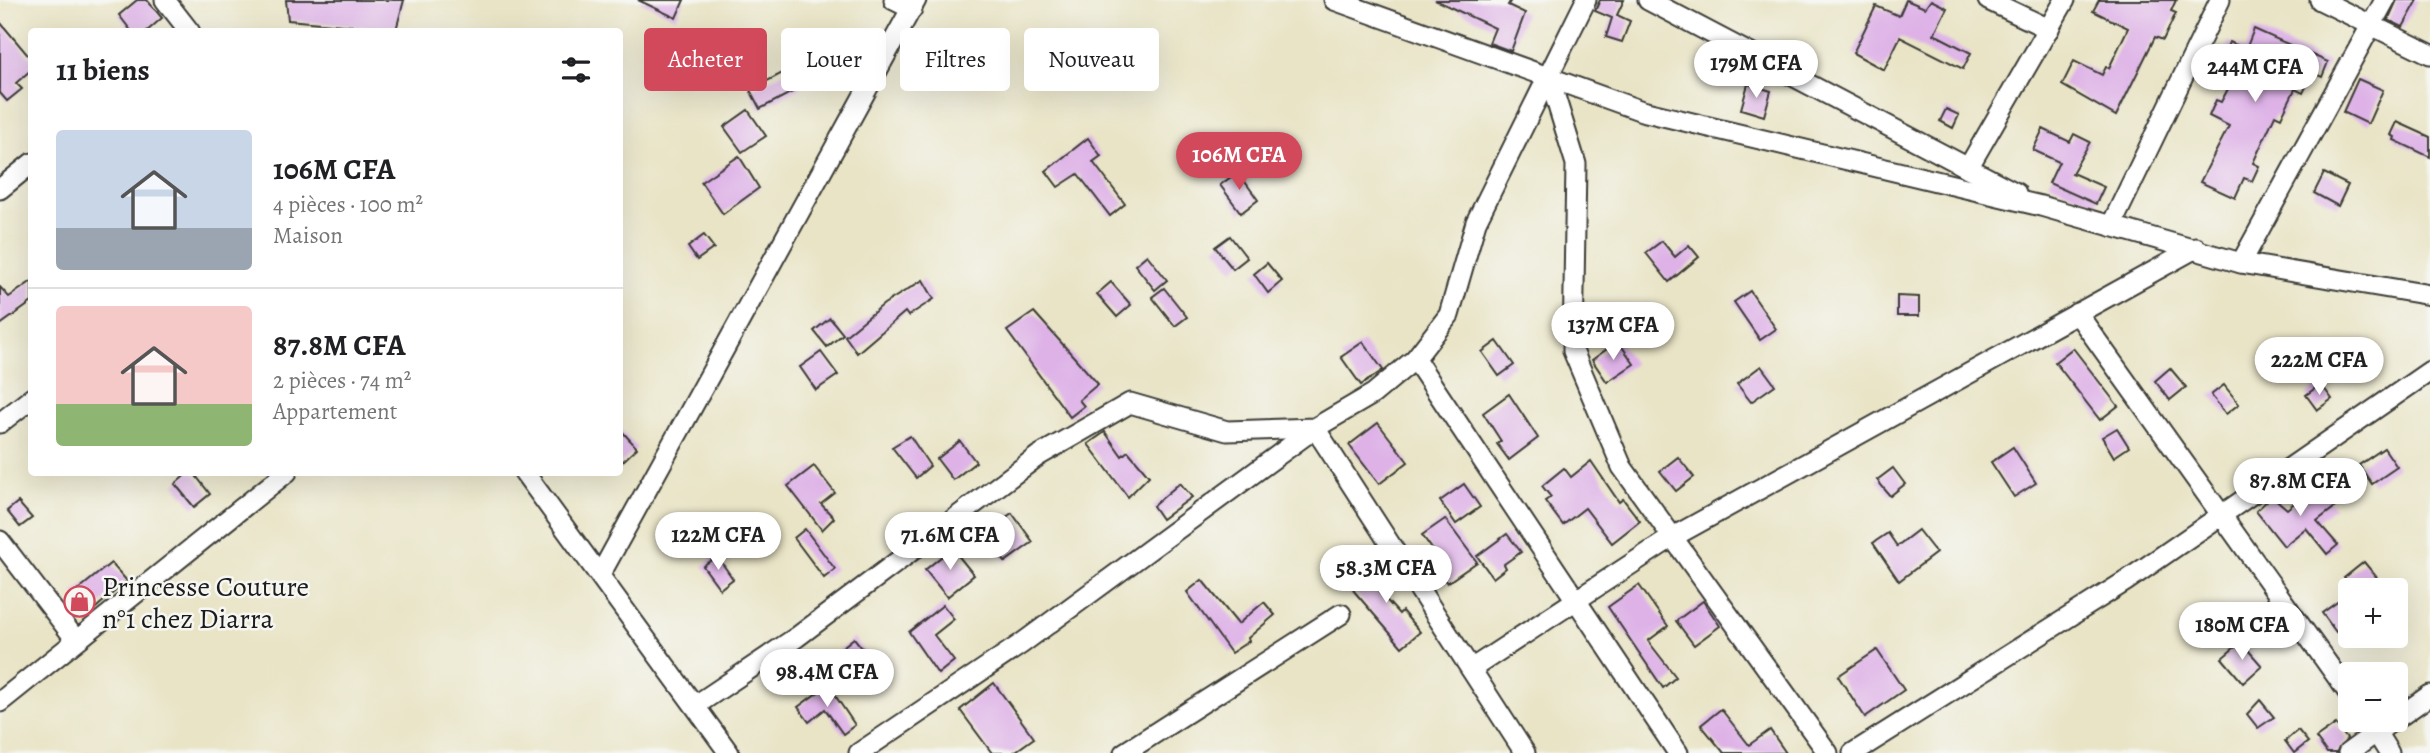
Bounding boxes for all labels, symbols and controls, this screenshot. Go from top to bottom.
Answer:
chip: Acheter [644,28,767,91]
chip: Louer [781,28,886,91]
chip: Filtres [900,28,1010,91]
chip: Nouveau [1024,28,1159,91]
pin: 179M CFA [1684,41,1828,100]
pin: 244M CFA [2183,44,2327,104]
text: 179M CFA [1710,47,1802,78]
text: 11 biens [56,50,150,90]
icon: filters [557,51,595,89]
text: 244M CFA [2207,51,2303,82]
pin: 106M CFA [1167,132,1311,192]
text: 106M CFA [1192,139,1286,170]
text: 106M CFA [273,149,395,189]
icon: home [112,158,196,242]
text: 4 pièces · 100 m² [273,189,423,220]
text: Maison [273,220,343,251]
pin: 137M CFA [1541,302,1685,362]
text: 137M CFA [1567,309,1659,340]
text: 87.8M CFA [273,325,405,365]
icon: home [112,334,196,418]
pin: 222M CFA [2247,338,2391,397]
text: 222M CFA [2271,344,2367,375]
text: 2 pièces · 74 m² [273,365,411,396]
text: Appartement [273,396,397,427]
pin: 87.8M CFA [2220,458,2380,518]
text: 87.8M CFA [2249,465,2351,496]
pin: 122M CFA [646,512,790,572]
pin: 71.6M CFA [870,512,1030,572]
text: 122M CFA [671,519,765,550]
text: 71.6M CFA [901,519,999,550]
pin: 58.3M CFA [1306,546,1466,605]
text: 58.3M CFA [1336,552,1436,583]
place label: Princesse Couture n°1 chez Diarra [102,568,309,638]
map controls [2338,578,2408,732]
button: + [2338,578,2408,648]
shop icon: Princesse Couture n°1 chez Diarra [62,585,96,619]
pin: 180M CFA [2170,602,2314,662]
text: 180M CFA [2195,609,2289,640]
pin: 98.4M CFA [747,650,907,709]
text: 98.4M CFA [776,656,878,687]
button: − [2338,662,2408,732]

